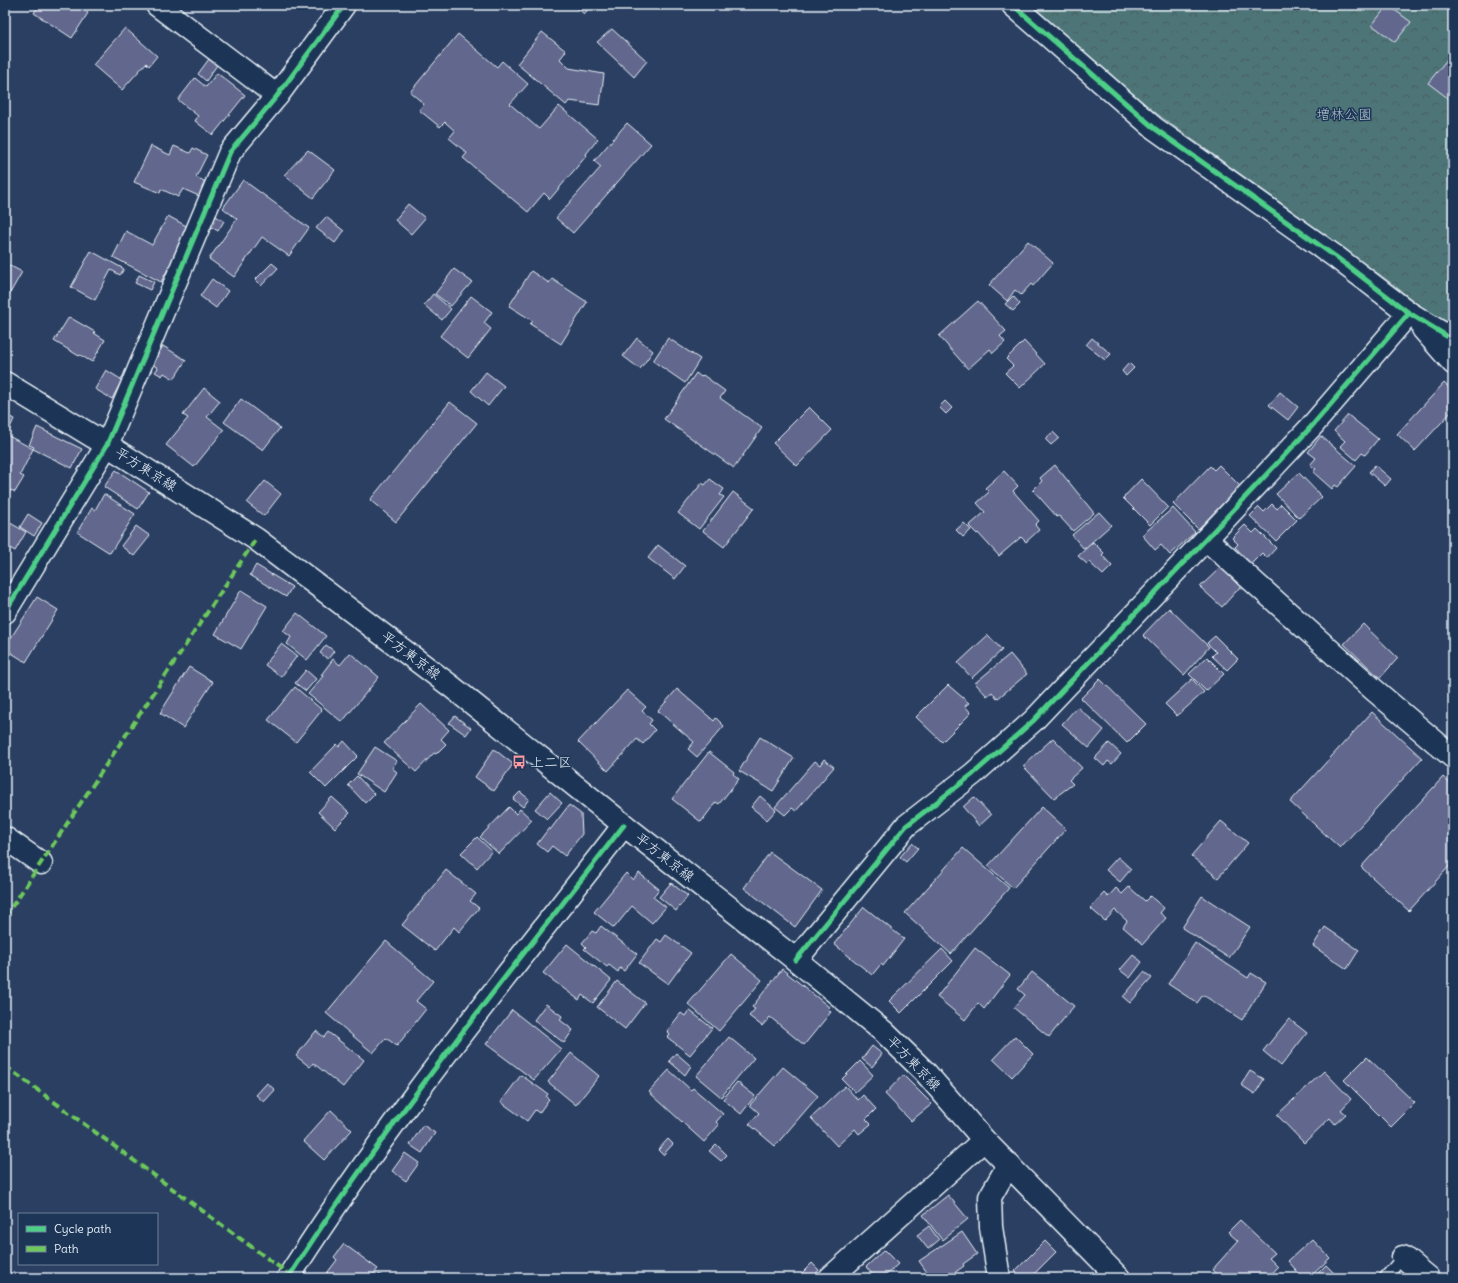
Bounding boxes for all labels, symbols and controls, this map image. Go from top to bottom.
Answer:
park label: 増林公園 [1316,105,1372,123]
street label: 平方東京線 [112,443,180,495]
street label: 平方東京線 [378,627,444,683]
place label: 上二区 [530,753,572,771]
bus stop icon: 上二区 [511,754,527,770]
street label: 平方東京線 [632,828,698,886]
street label: 平方東京線 [883,1032,945,1094]
legend [18,1213,158,1265]
text: Cycle path [54,1221,111,1236]
text: Path [54,1241,79,1256]

